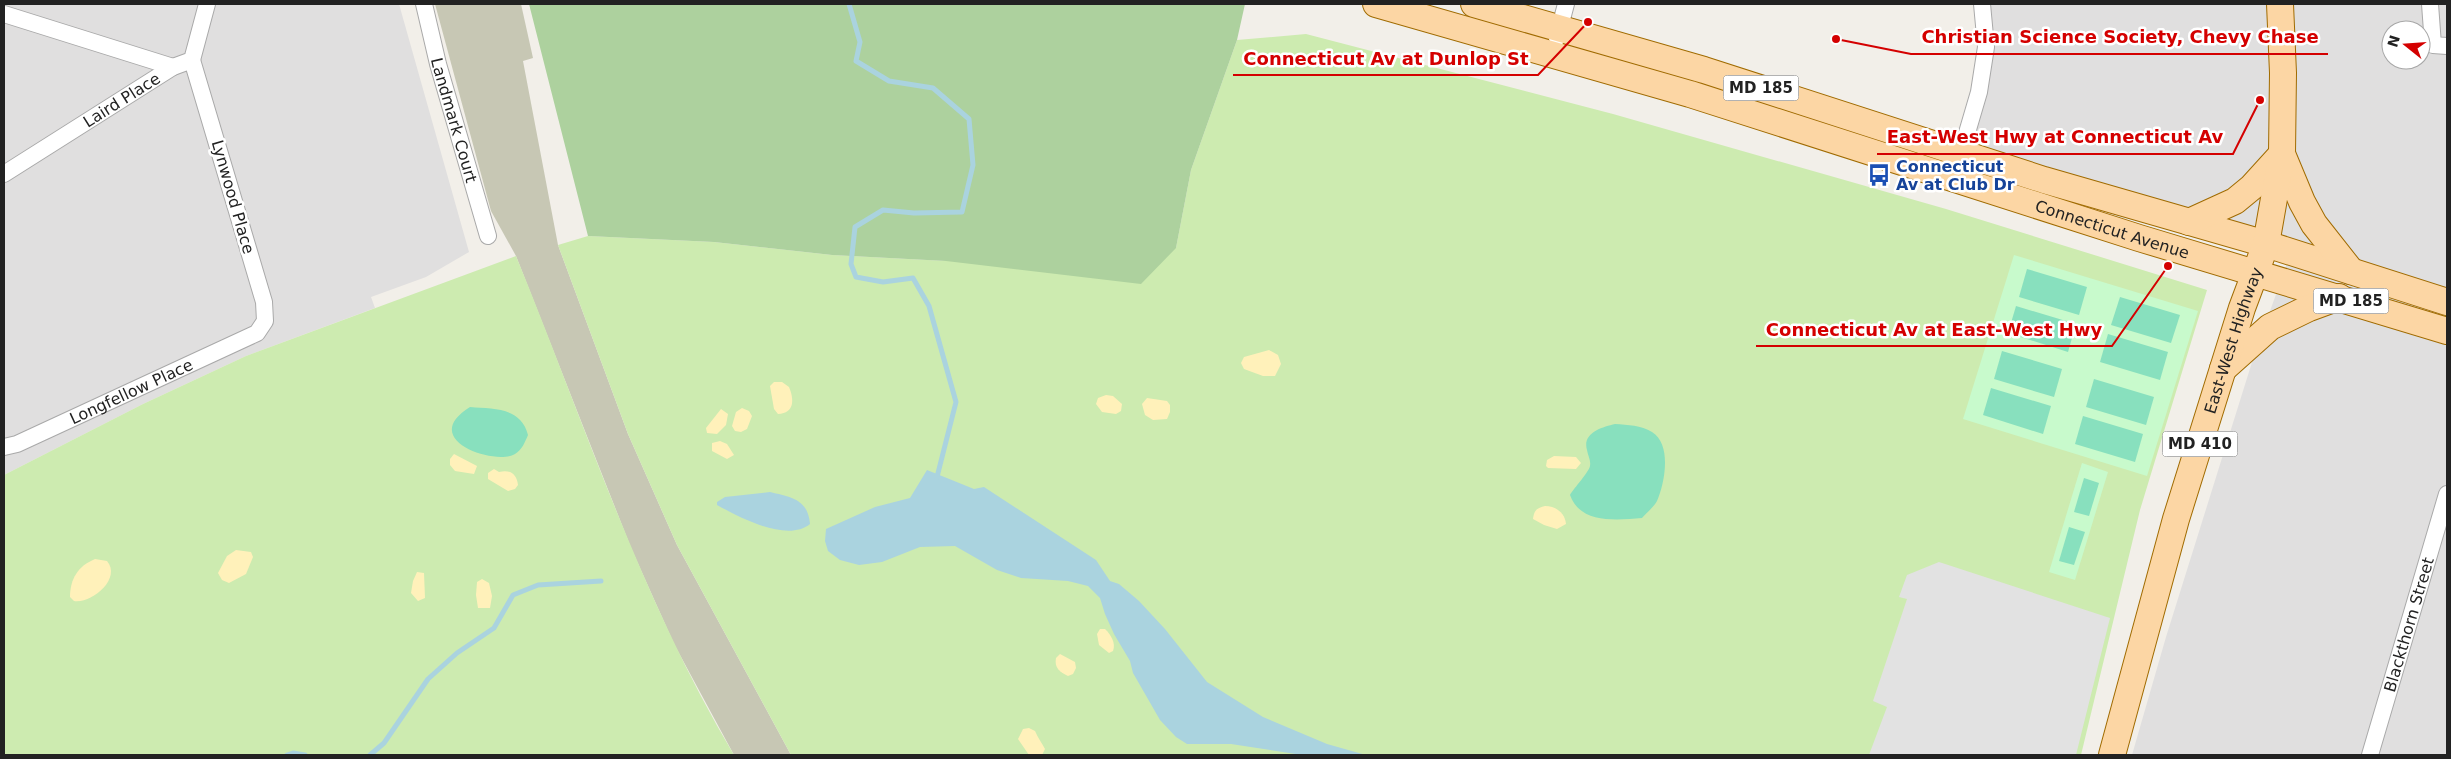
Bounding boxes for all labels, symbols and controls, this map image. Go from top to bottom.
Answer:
north arrow [2381,20,2431,70]
callout: Christian Science Society, Chevy Chase [1911,21,2328,54]
text: Christian Science Society, Chevy Chase [1921,26,2319,47]
text: N [2384,33,2403,49]
callout: Connecticut Av at Dunlop St [1233,42,1538,75]
text: Connecticut Av at Dunlop St [1243,48,1529,69]
street label: Landmark Court [427,56,481,185]
street label: Laird Place [79,68,163,131]
road number: MD 185 [1724,76,1798,100]
callout: East-West Hwy at Connecticut Av [1877,121,2233,154]
text: East-West Hwy at Connecticut Av [1887,126,2223,147]
street label: Lynwood Place [208,138,258,256]
place label: Connecticut Av at Club Dr [1896,157,2015,194]
bus stop icon: Connecticut Av at Club Dr [1866,162,1892,188]
street label: Connecticut Avenue [2033,196,2192,262]
street label: East-West Highway [2200,264,2266,416]
road number: MD 185 [2314,288,2388,314]
callout: Connecticut Av at East-West Hwy [1756,313,2112,346]
text: Connecticut Av at East-West Hwy [1766,319,2102,340]
street label: Longfellow Place [66,355,196,428]
road number: MD 410 [2162,432,2238,456]
street label: Blackthorn Street [2380,555,2437,694]

